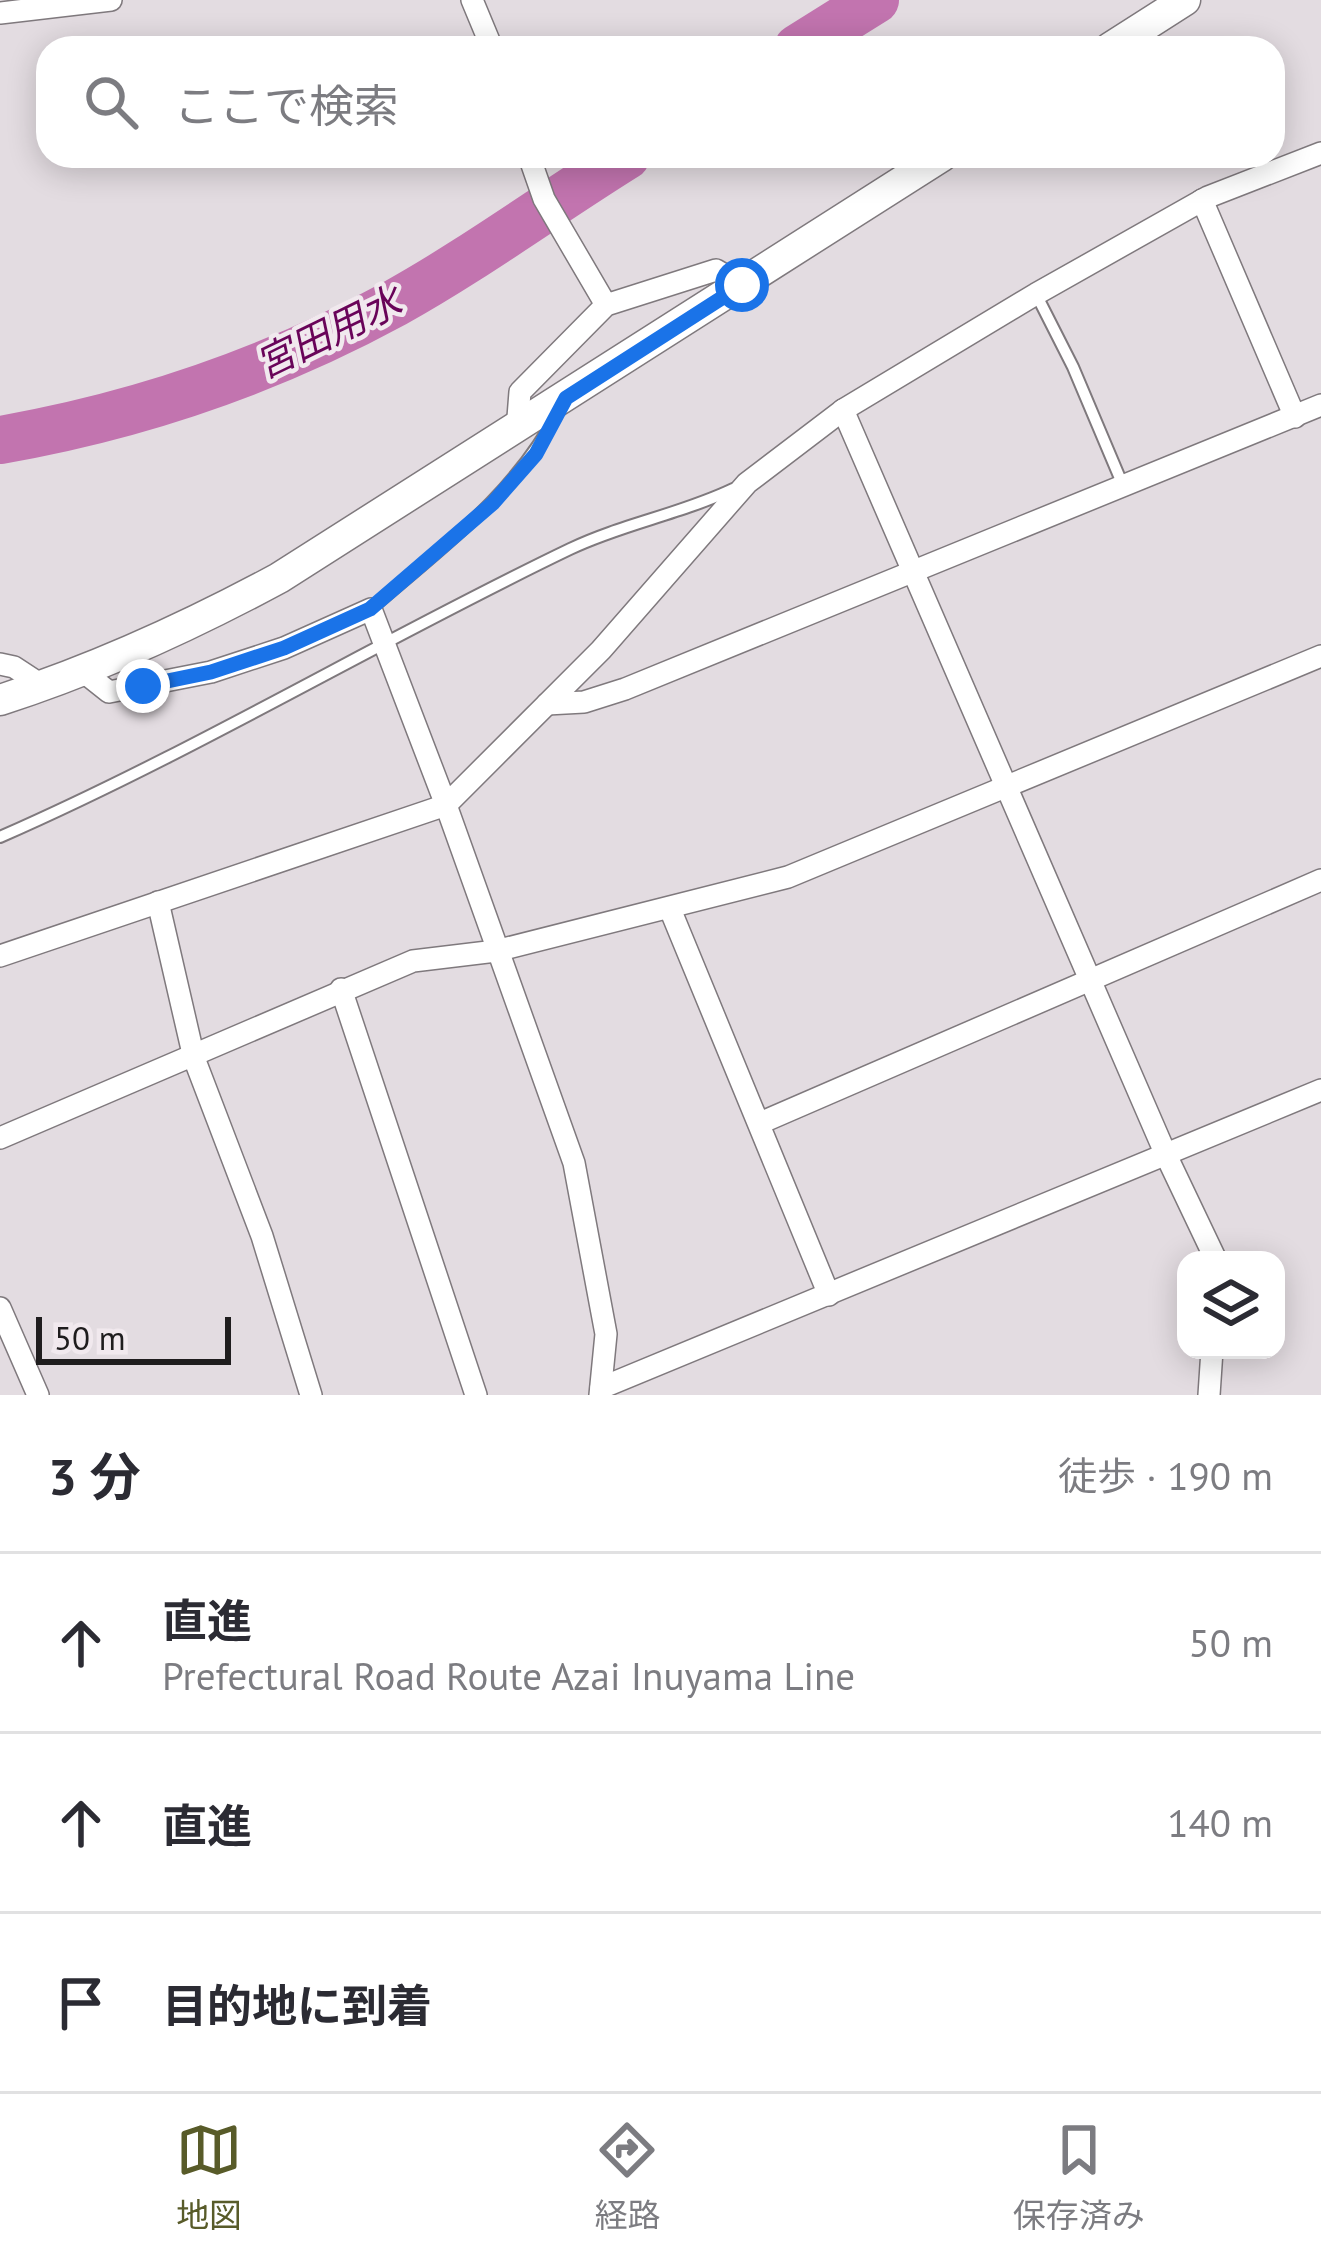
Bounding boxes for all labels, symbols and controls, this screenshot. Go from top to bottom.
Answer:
search box [36,36,1285,168]
icon: search [78,69,144,135]
text: ここで検索 [174,76,399,134]
route start [715,258,769,312]
water label: 宮田用水 [247,273,413,389]
route end [116,659,170,713]
map controls [1177,1251,1285,1359]
button: layers [1177,1251,1285,1359]
scale bar [36,1311,231,1364]
text: 50 m [54,1316,126,1359]
text: 3 分 [48,1443,141,1509]
text: 徒歩 · 190 m [1058,1450,1273,1501]
text: 直進 [162,1591,252,1649]
icon: ahead [48,1610,114,1676]
text: 50 m [1188,1617,1273,1668]
text: Prefectural Road Route Azai Inuyama Line [162,1650,855,1701]
icon: ahead [48,1790,114,1856]
text: 直進 [162,1796,252,1854]
text: 140 m [1167,1797,1273,1848]
icon: arrive [48,1970,114,2036]
text: 目的地に到着 [162,1976,432,2034]
tab: 地図 [176,2117,242,2237]
tab: 経路 [594,2117,660,2237]
tab: 保存済み [1013,2117,1145,2237]

